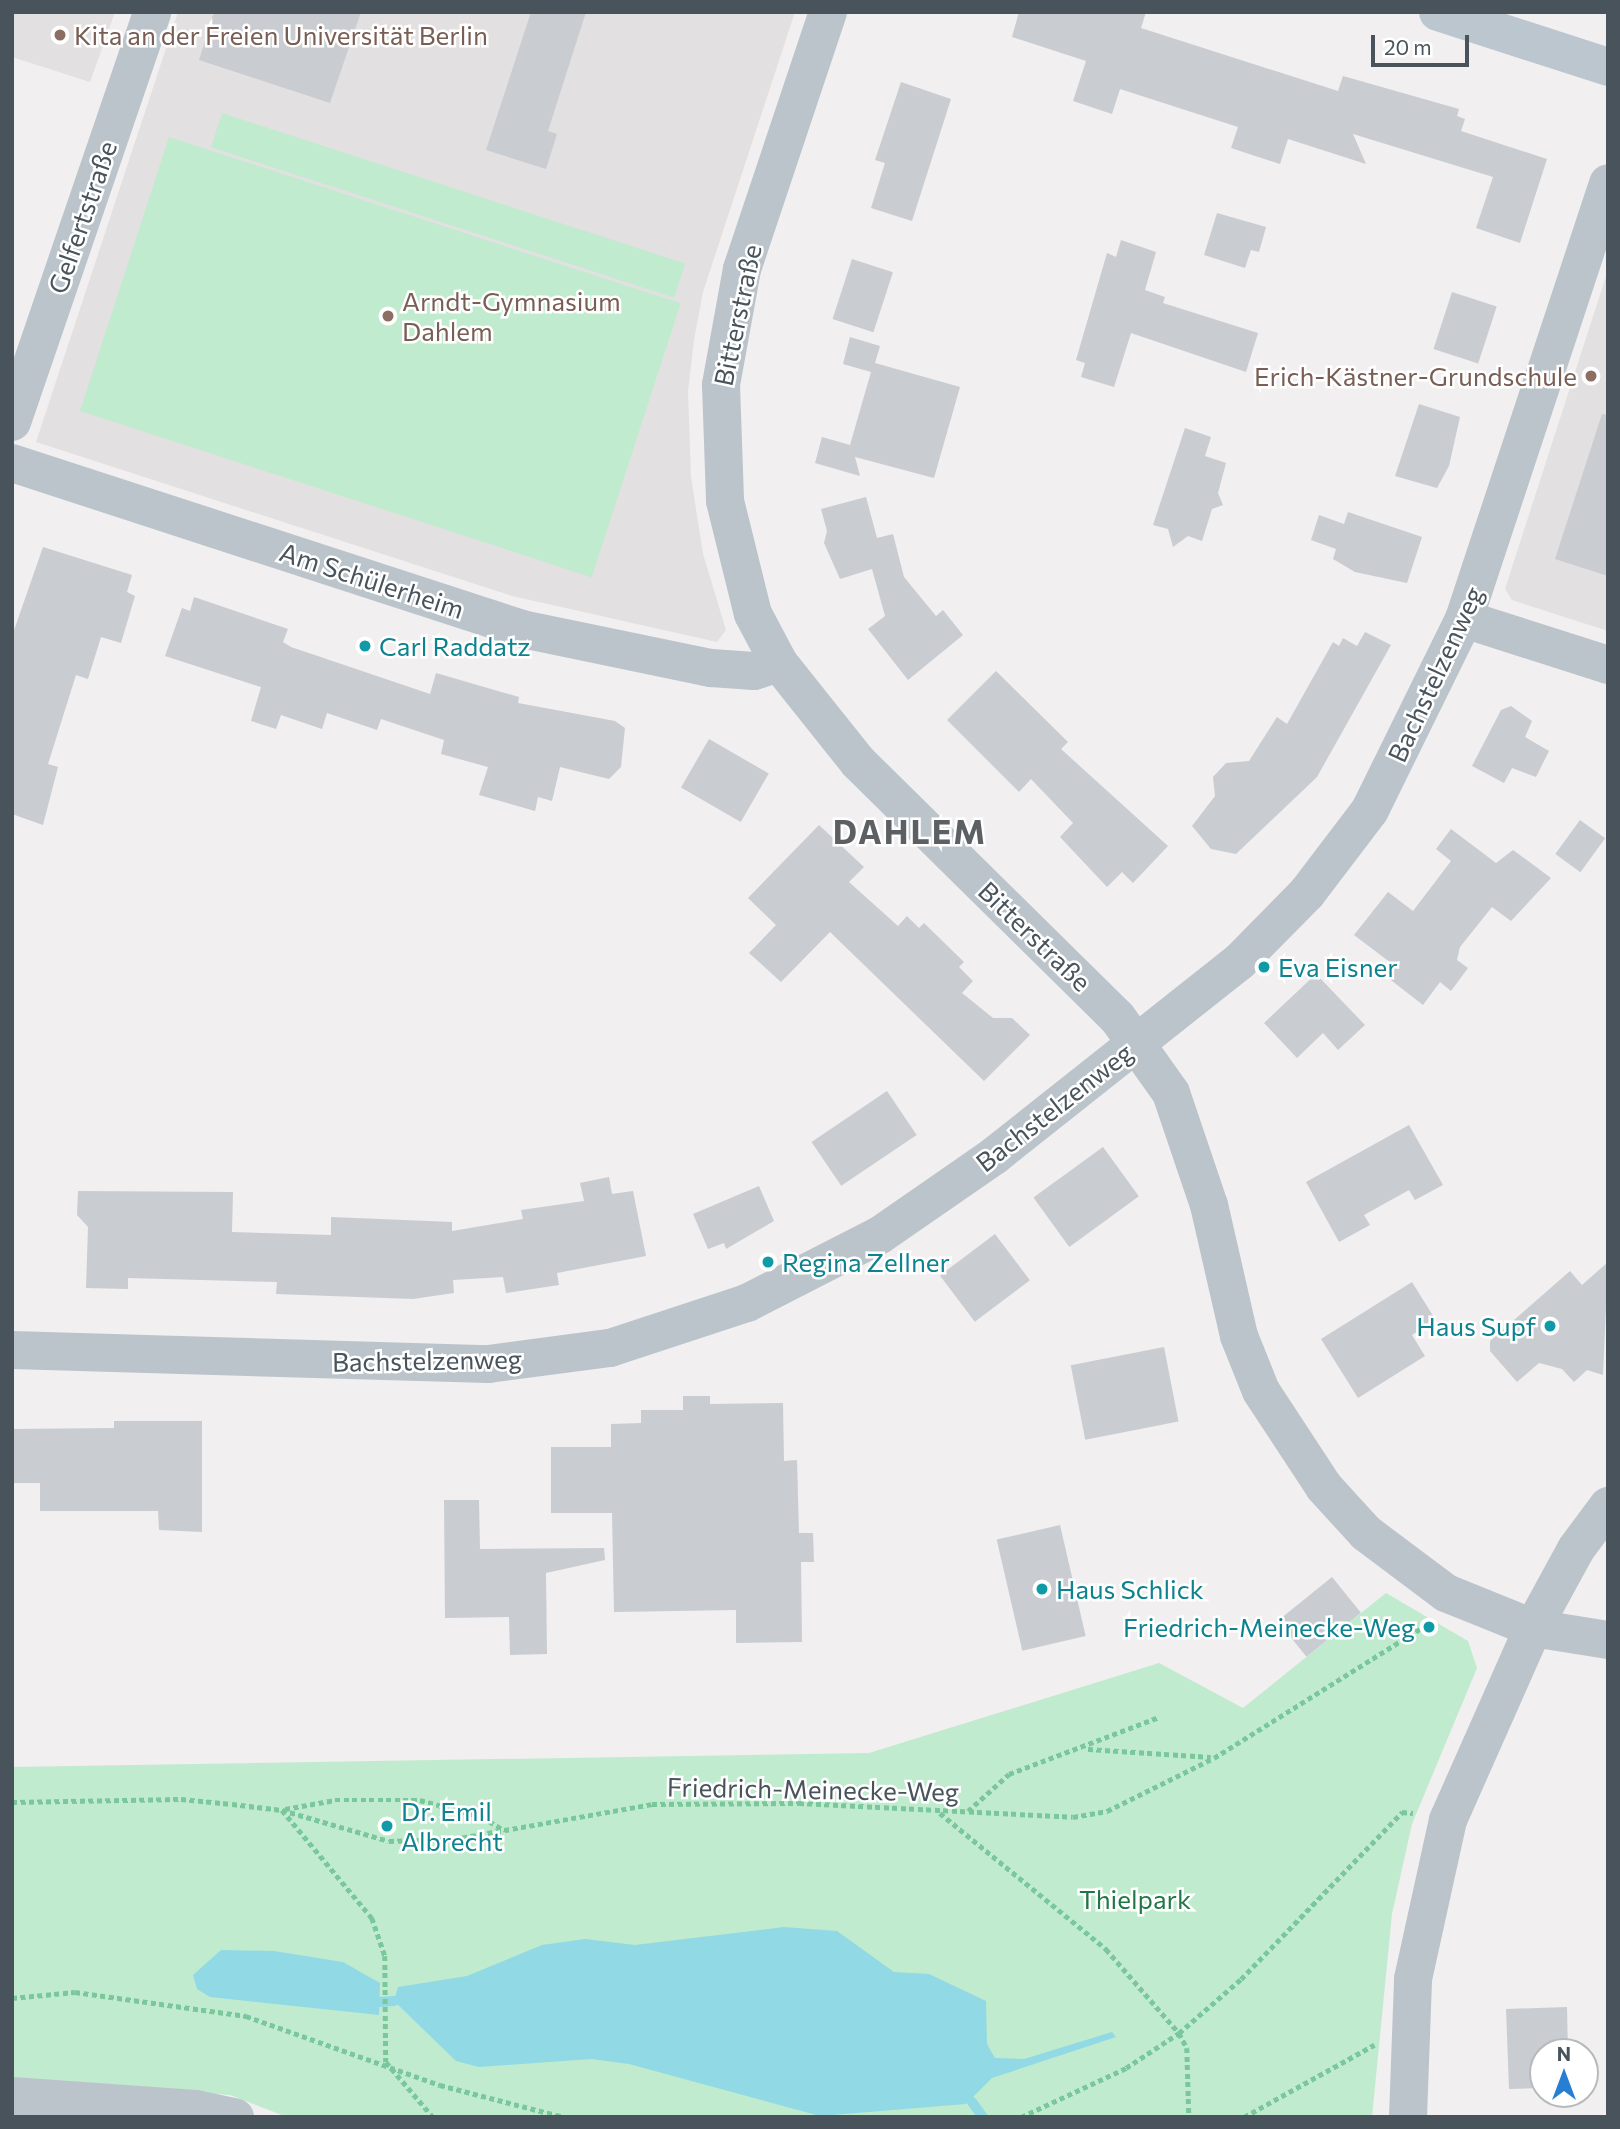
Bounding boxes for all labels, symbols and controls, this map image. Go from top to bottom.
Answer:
place label: Kita an der Freien Universität Berlin [74,19,488,51]
scale bar [1375,21,1473,65]
marker: Kita an der Freien Universität Berlin [52,27,68,43]
text: 20 m [1384,34,1432,59]
street label: Gelfertstraße [41,137,123,297]
street label: Bitterstraße [707,241,767,389]
place label: Arndt-Gymnasium Dahlem [402,285,621,346]
marker: Arndt-Gymnasium Dahlem [380,308,396,324]
place label: Erich-Kästner-Grundschule [1254,360,1577,392]
marker: Erich-Kästner-Grundschule [1583,368,1599,384]
street label: Am Schülerheim [276,536,468,624]
street label: Bachstelzenweg [1381,581,1489,767]
place label: Carl Raddatz [379,630,531,662]
marker: Carl Raddatz [357,638,373,654]
district label: DAHLEM [834,811,986,851]
street label: Bitterstraße [972,875,1098,997]
place label: Eva Eisner [1278,951,1398,983]
marker: Eva Eisner [1256,959,1272,975]
street label: Bachstelzenweg [970,1036,1138,1178]
place label: Regina Zellner [782,1246,950,1278]
marker: Regina Zellner [760,1254,776,1270]
place label: Haus Supf [1416,1310,1536,1342]
marker: Haus Supf [1542,1318,1558,1334]
street label: Bachstelzenweg [332,1343,522,1377]
place label: Haus Schlick [1056,1573,1204,1605]
marker: Haus Schlick [1034,1581,1050,1597]
place label: Friedrich-Meinecke-Weg [1123,1611,1415,1643]
marker: Friedrich-Meinecke-Weg [1421,1619,1437,1635]
street label: Friedrich-Meinecke-Weg [667,1771,959,1807]
place label: Dr. Emil Albrecht [401,1795,503,1856]
marker: Dr. Emil Albrecht [379,1818,395,1834]
park label: Thielpark [1079,1883,1191,1915]
north arrow [1529,2038,1599,2108]
text: N [1557,2042,1571,2065]

